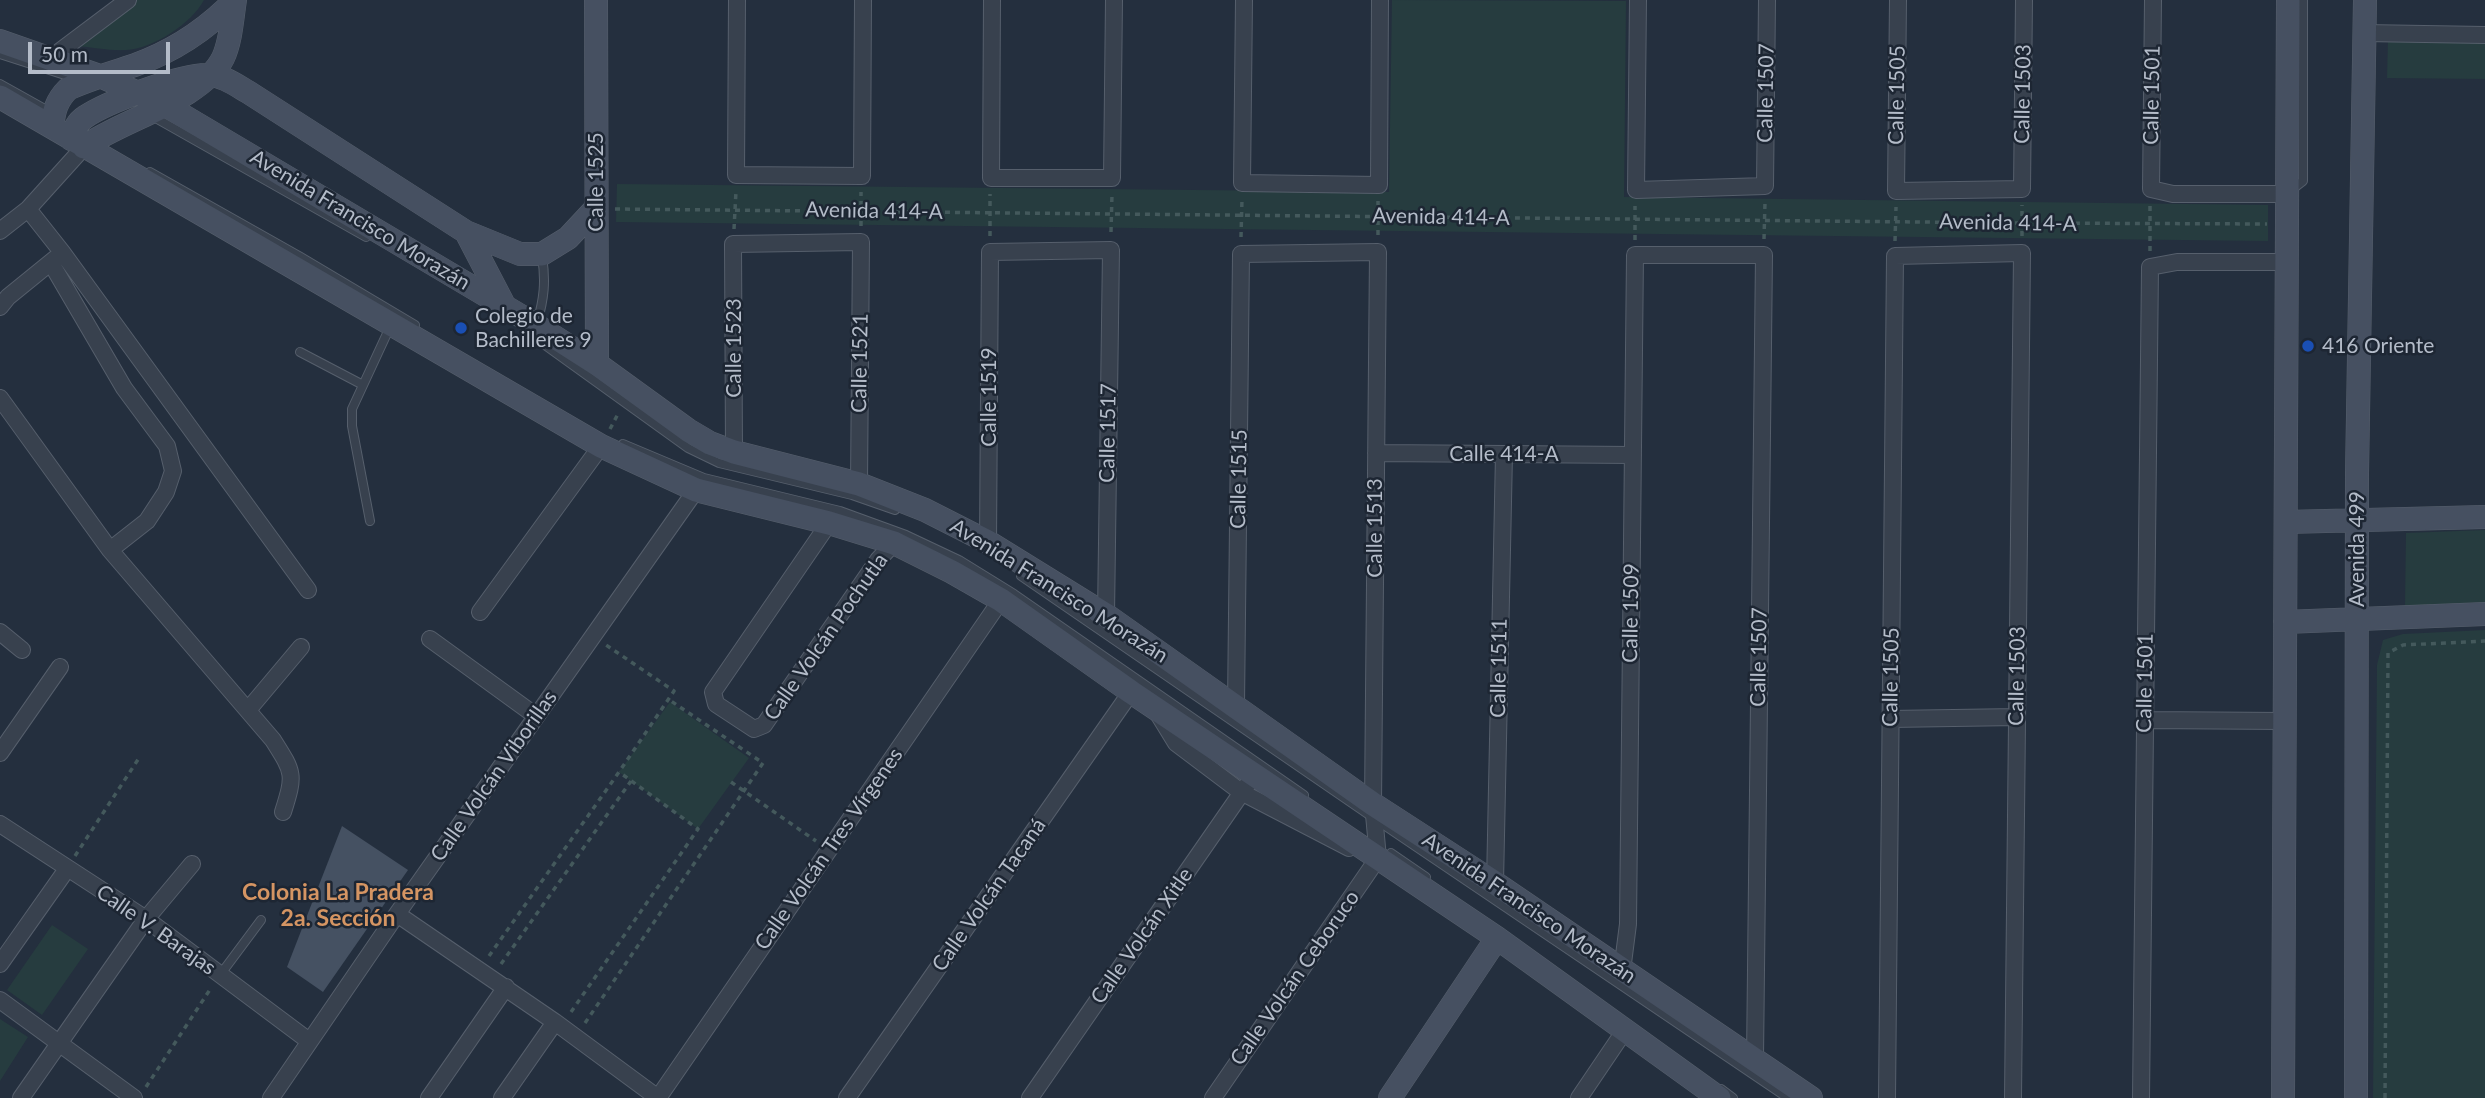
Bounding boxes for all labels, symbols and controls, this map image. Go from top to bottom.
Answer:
scale bar [32,28,173,72]
text: 50 m [41,41,88,66]
street label: Calle 1507 [1753,43,1779,143]
street label: Calle 1503 [2010,44,2036,144]
street label: Calle 1505 [1884,45,1910,145]
street label: Calle 1501 [2139,45,2165,145]
street label: Calle 1525 [583,132,609,232]
street label: Avenida Francisco Morazán [246,144,474,296]
street label: Avenida 414-A [805,197,943,225]
street label: Avenida 414-A [1372,203,1510,231]
street label: Avenida 414-A [1939,209,2077,237]
street label: Calle 1523 [721,298,747,398]
place label: Colegio de Bachilleres 9 [475,303,592,353]
street label: Calle 1521 [847,313,873,413]
marker: Colegio de Bachilleres 9 [453,320,469,336]
place label: 416 Oriente [2322,333,2434,359]
marker: 416 Oriente [2300,338,2316,354]
street label: Calle 1519 [976,347,1002,447]
street label: Calle 1517 [1095,383,1121,483]
street label: Calle 1515 [1226,429,1252,529]
street label: Calle 414-A [1449,441,1559,467]
street label: Calle 1513 [1362,478,1388,578]
street label: Avenida 499 [2344,491,2370,607]
street label: Avenida Francisco Morazán [946,514,1172,668]
street label: Calle Volcán Pochutla [759,549,893,725]
street label: Calle 1509 [1618,563,1644,663]
street label: Calle 1507 [1746,607,1772,707]
street label: Calle 1511 [1486,618,1512,718]
street label: Calle 1503 [2004,626,2030,726]
street label: Calle 1505 [1878,627,1904,727]
street label: Calle 1501 [2132,633,2158,733]
street label: Calle Volcán Viborillas [425,686,563,866]
street label: Calle Volcán Tres Vírgenes [750,743,908,955]
street label: Calle Volcán Tacaná [927,814,1051,976]
street label: Avenida Francisco Morazán [1418,827,1640,989]
street label: Calle Volcán Xitle [1086,863,1198,1009]
street label: Calle V. Barajas [91,879,221,981]
district label: Colonia La Pradera 2a. Sección [242,879,434,933]
street label: Calle Volcán Ceboruco [1225,886,1365,1070]

